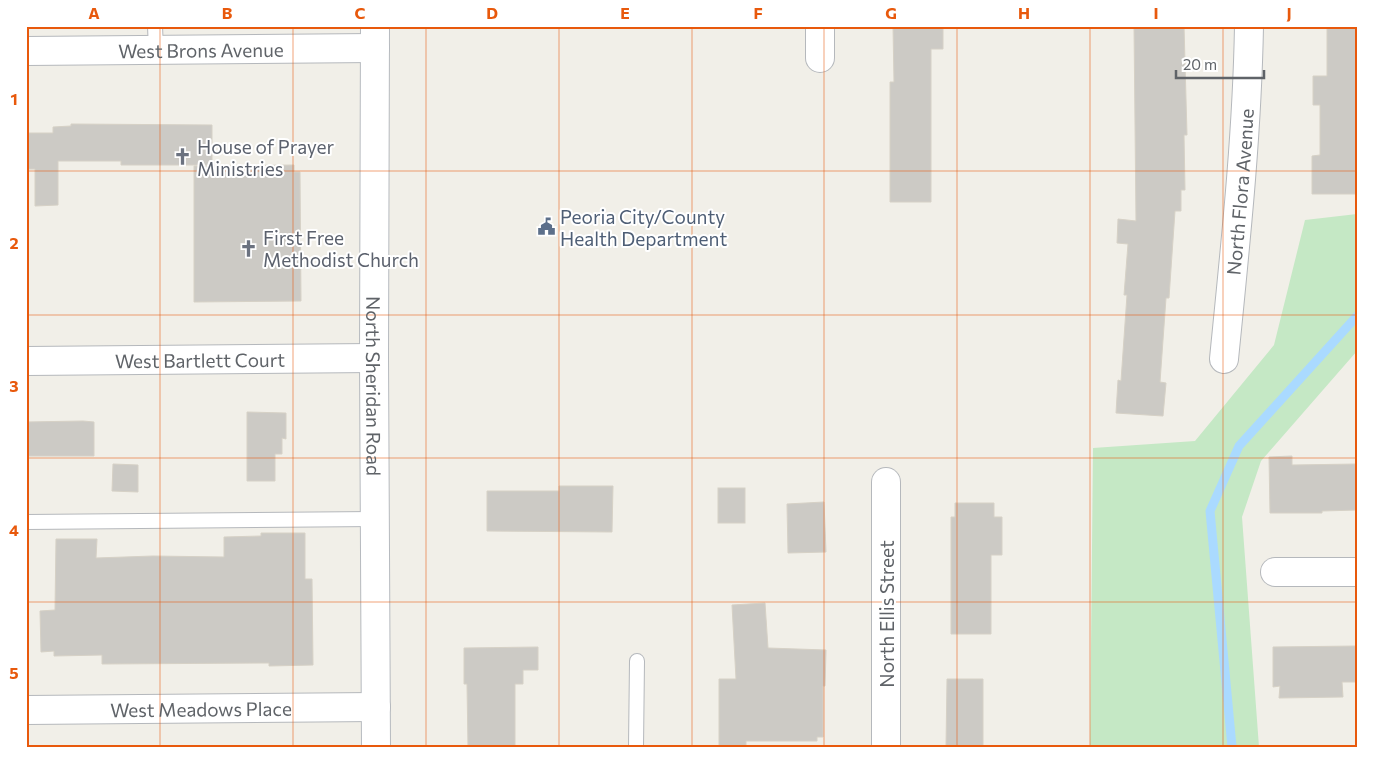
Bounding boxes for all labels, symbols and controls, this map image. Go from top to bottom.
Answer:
text: A [88,3,100,22]
text: B [222,3,233,22]
text: C [355,3,366,22]
text: D [486,3,498,22]
text: E [620,3,630,22]
text: F [753,3,763,22]
text: G [885,3,897,22]
text: H [1018,3,1030,22]
text: I [1153,3,1159,22]
text: J [1286,3,1292,22]
street label: West Brons Avenue [118,37,284,62]
scale bar [1176,48,1263,80]
text: 20 m [1183,55,1217,73]
text: 1 [10,89,18,108]
street label: North Flora Avenue [1221,108,1257,276]
place label: House of Prayer Ministries [197,135,334,180]
church icon: House of Prayer Ministries [173,147,193,167]
place label: Peoria City/County Health Department [560,205,727,250]
public building icon: Peoria City/County Health Department [536,217,556,237]
place label: First Free Methodist Church [263,226,419,271]
text: 2 [9,233,19,252]
church icon: First Free Methodist Church [239,238,259,258]
street label: North Sheridan Road [362,296,386,476]
street label: West Bartlett Court [115,347,285,372]
text: 3 [9,376,19,395]
text: 4 [9,520,19,539]
street label: North Ellis Street [875,540,898,688]
text: 5 [9,663,19,682]
street label: West Meadows Place [110,696,292,721]

